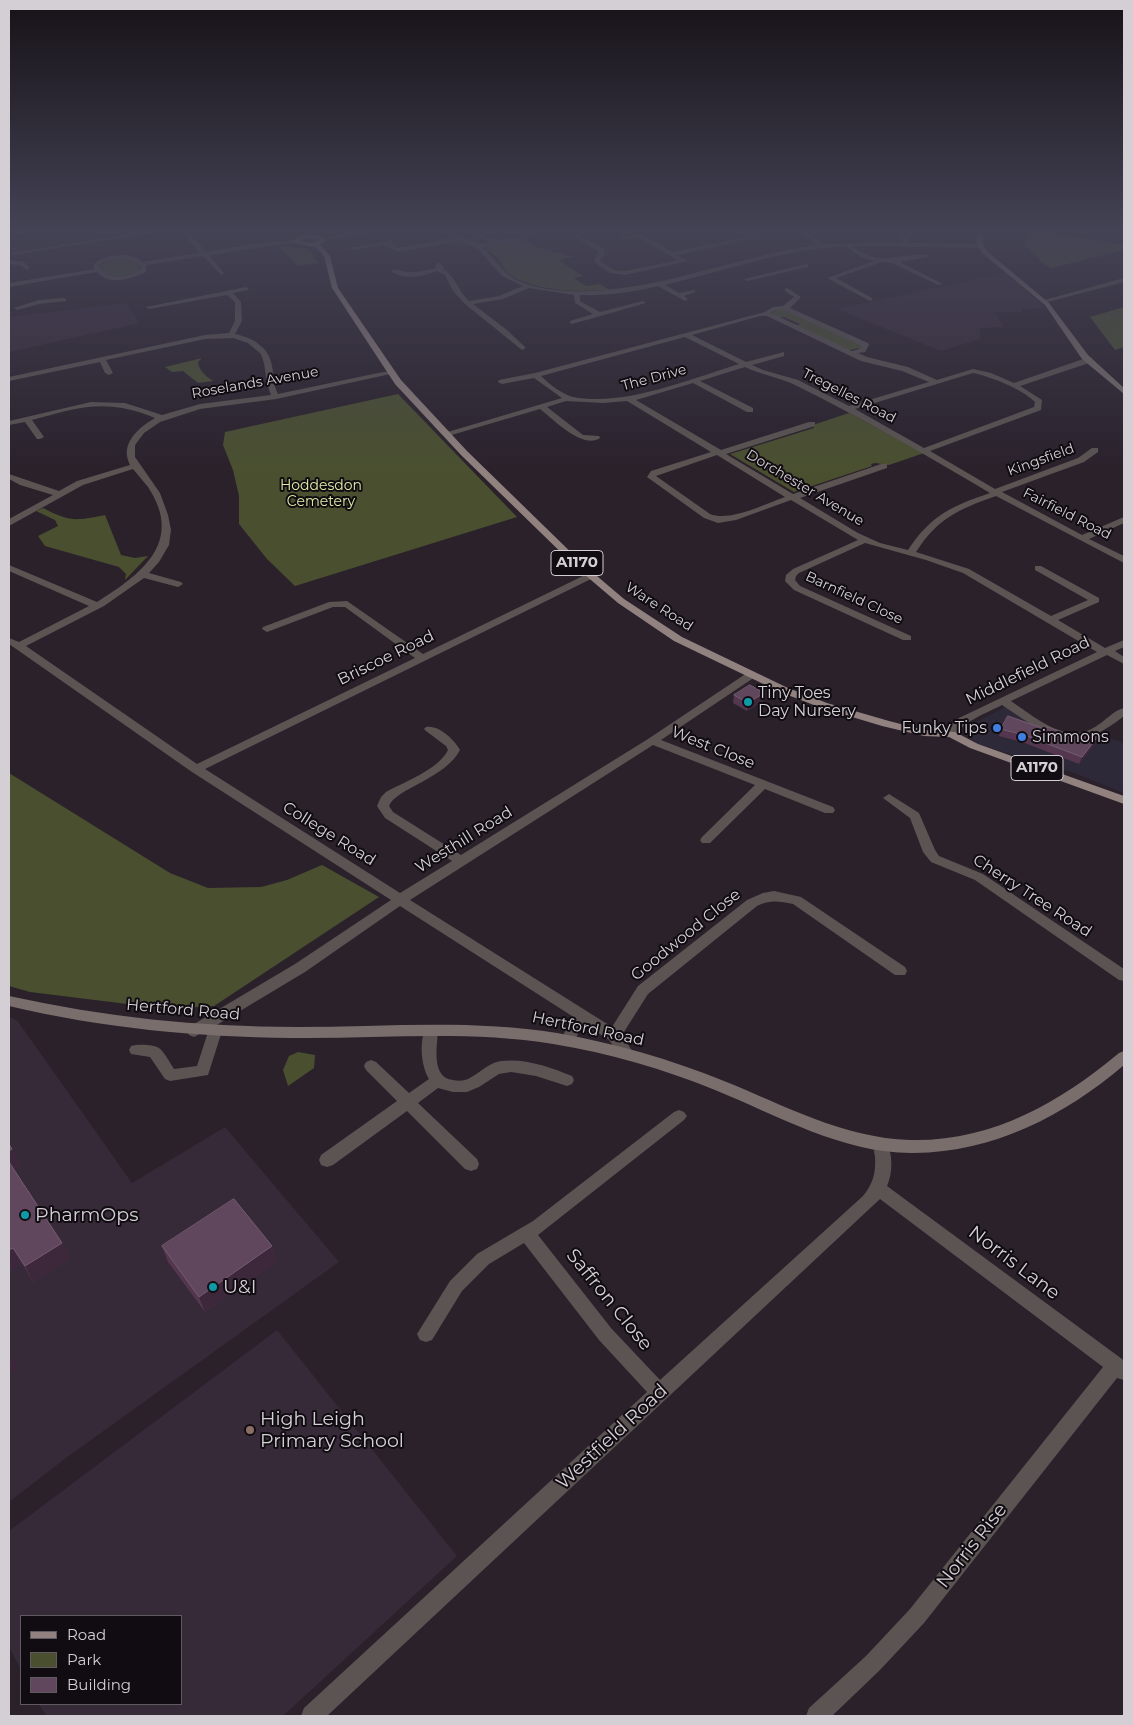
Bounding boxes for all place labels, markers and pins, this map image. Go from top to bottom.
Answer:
place label: Tiny Toes Day Nursery [758,683,856,721]
marker: Tiny Toes Day Nursery [742,696,754,708]
place label: Funky Tips [901,718,987,738]
marker: Funky Tips [991,722,1003,734]
place label: Simmons [1032,727,1109,747]
marker: Simmons [1016,731,1028,743]
place label: PharmOps [35,1204,138,1226]
marker: PharmOps [19,1209,31,1221]
place label: U&I [223,1276,256,1298]
marker: U&I [207,1281,219,1293]
place label: High Leigh Primary School [260,1408,404,1452]
marker: High Leigh Primary School [244,1424,256,1436]

